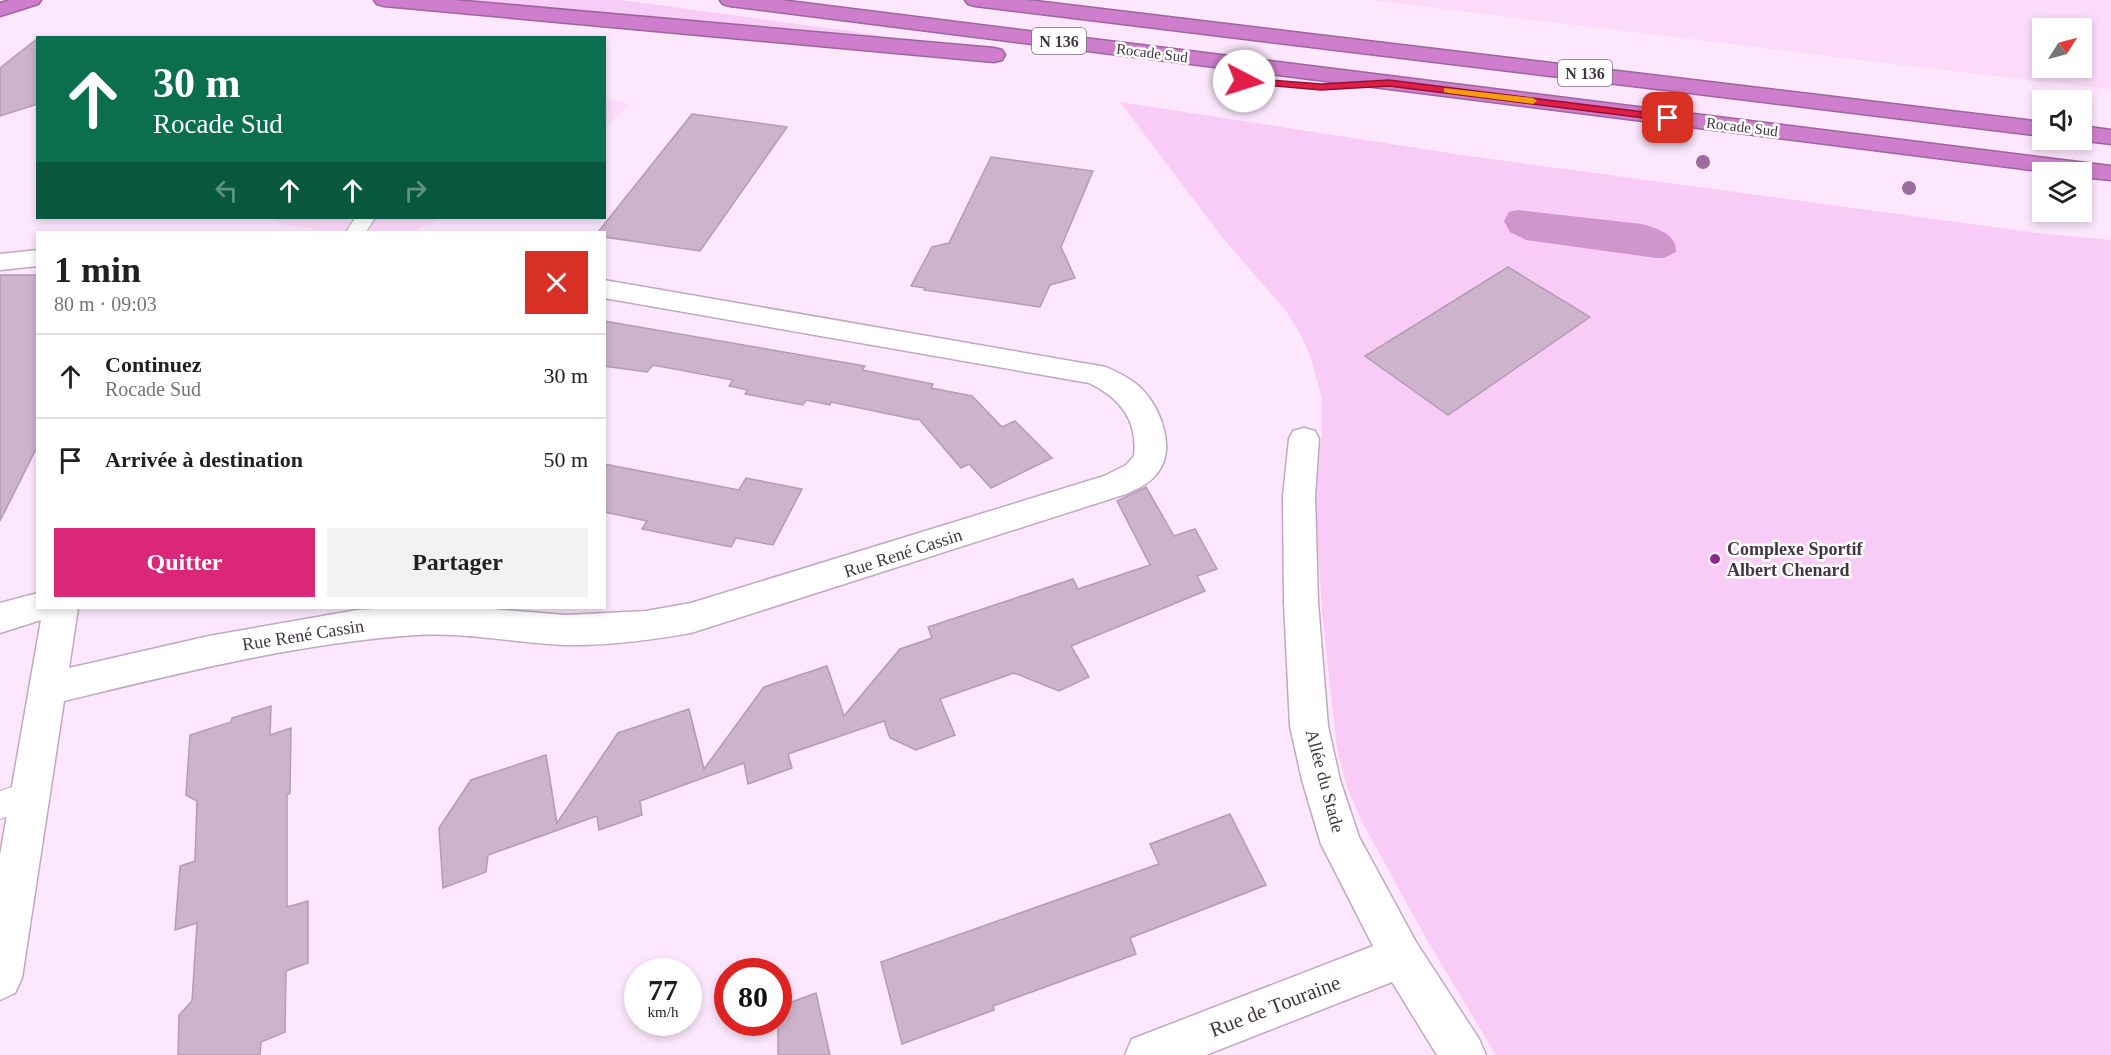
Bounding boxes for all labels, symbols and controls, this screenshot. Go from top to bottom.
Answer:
north arrow [2032,18,2092,78]
map controls [2032,18,2092,222]
road number: N 136 [1032,28,1086,54]
street label: Rocade Sud [1115,41,1189,65]
position arrow [1212,49,1276,113]
icon: ahead [54,60,132,138]
text: 30 m [153,60,241,106]
road number: N 136 [1558,60,1612,86]
button: sound [2032,90,2092,150]
pin [1642,92,1693,143]
icon: arrive [1651,101,1684,134]
text: Rocade Sud [153,109,283,139]
street label: Rocade Sud [1705,115,1779,139]
button: layers [2032,162,2092,222]
icon: left [210,174,243,207]
icon: ahead [273,174,306,207]
icon: ahead [336,174,369,207]
icon: right [399,174,432,207]
text: 1 min [54,250,141,290]
button: close [525,251,588,314]
text: 80 m · 09:03 [54,293,157,315]
text: Continuez [105,352,202,377]
icon: ahead [54,360,87,393]
text: 30 m [543,363,588,388]
text: Rocade Sud [105,378,201,400]
icon: arrive [54,444,87,477]
text: Arrivée à destination [105,447,303,472]
text: 50 m [543,447,588,472]
street label: Rue René Cassin [841,524,965,582]
button: Quitter [54,528,315,597]
button: Partager [327,528,588,597]
place label: Complexe Sportif Albert Chenard [1727,539,1863,580]
marker: Complexe Sportif Albert Chenard [1708,552,1722,566]
street label: Rue René Cassin [241,616,365,654]
street label: Allée du Stade [1302,727,1348,835]
speed limit sign: 80 [714,958,792,1036]
street label: Rue de Touraine [1206,970,1344,1042]
text: 77 [648,973,678,1006]
text: km/h [648,1004,678,1020]

